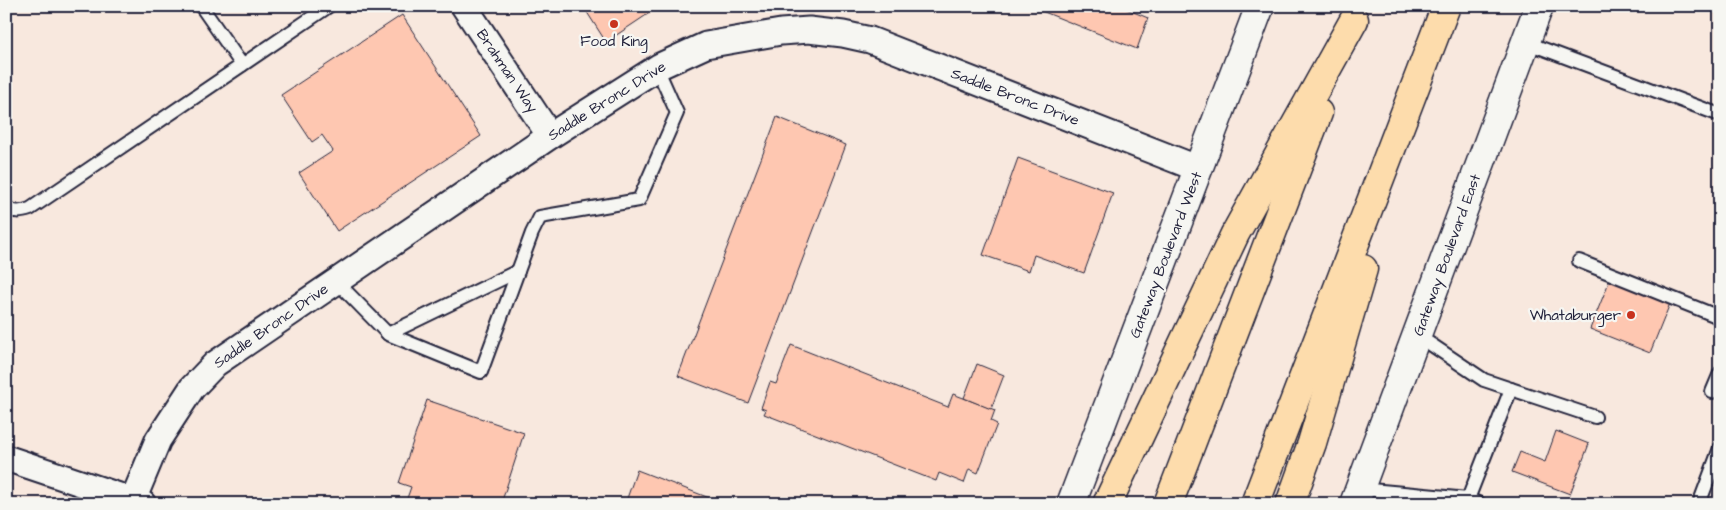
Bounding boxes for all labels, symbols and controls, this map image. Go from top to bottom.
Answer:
marker: Food King [608,18,620,30]
street label: Brahman Way [470,25,543,118]
place label: Food King [580,31,648,53]
street label: Saddle Bronc Drive [544,56,670,146]
street label: Saddle Bronc Drive [948,63,1082,131]
street label: Gateway Boulevard West [1125,169,1208,342]
street label: Gateway Boulevard East [1408,171,1487,339]
street label: Saddle Bronc Drive [209,278,333,374]
place label: Whataburger [1530,305,1621,327]
marker: Whataburger [1625,309,1637,321]

